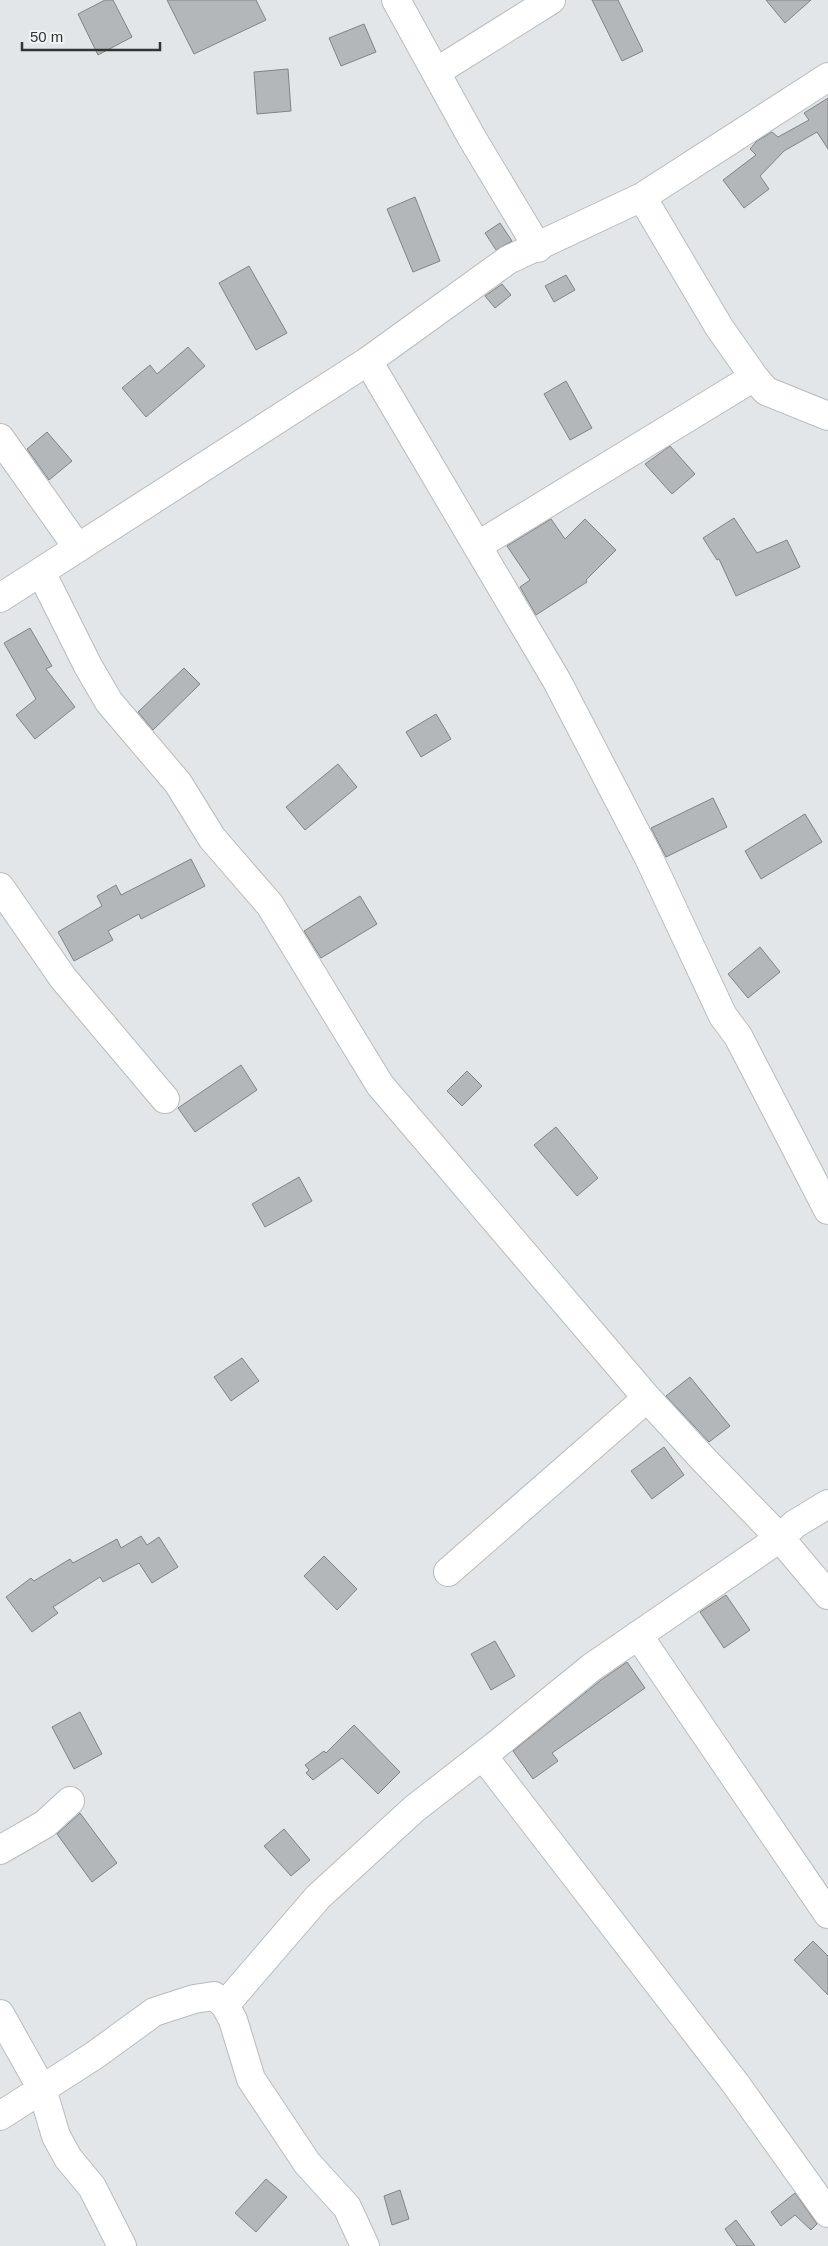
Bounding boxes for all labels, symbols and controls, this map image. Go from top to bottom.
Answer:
scale bar [22,20,160,52]
text: 50 m [30,28,63,45]

